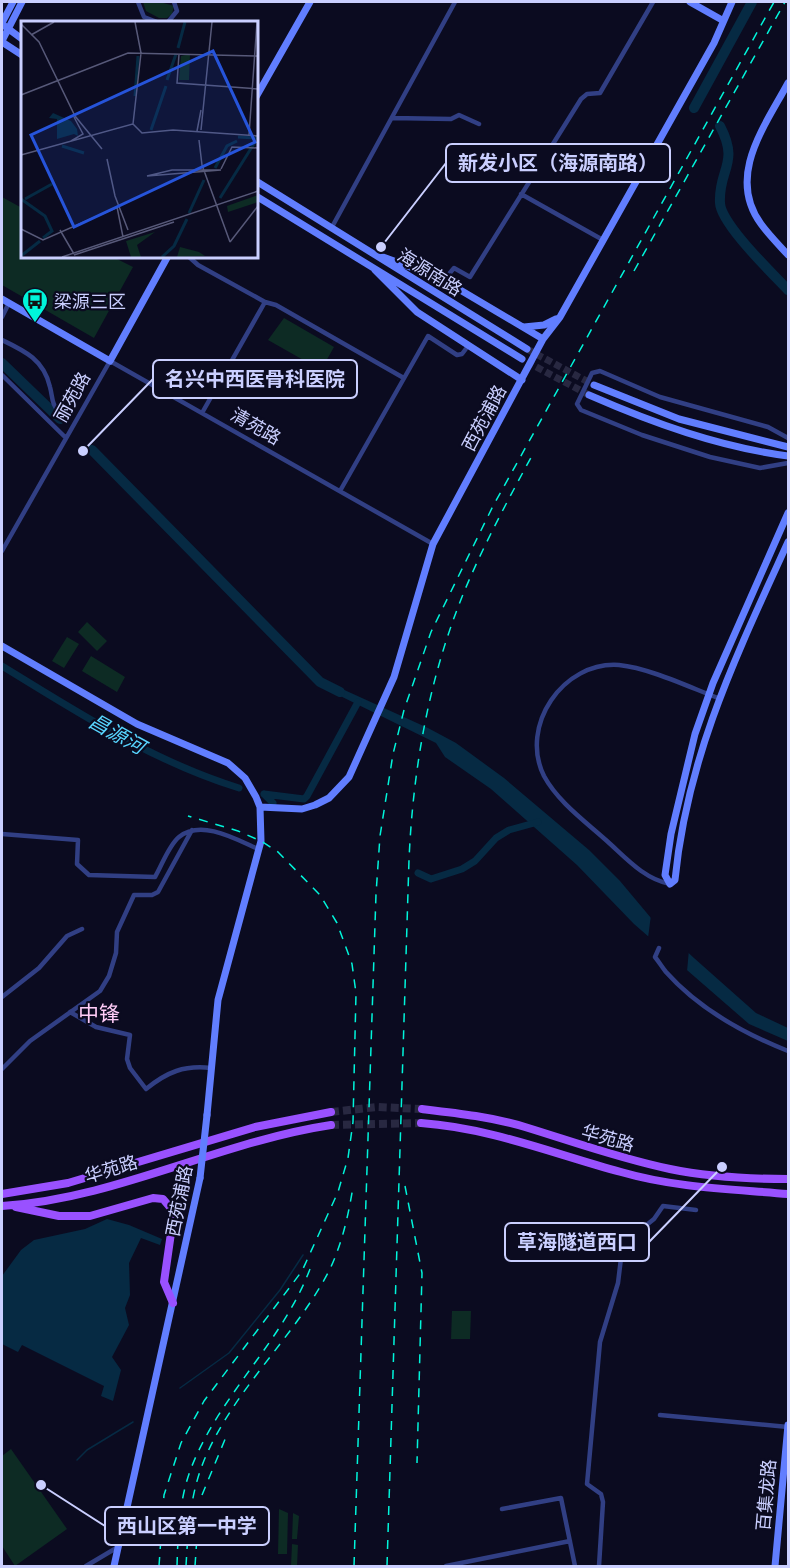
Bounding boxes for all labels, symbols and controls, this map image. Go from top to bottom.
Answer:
inset map [21,21,258,258]
callout: 新发小区（海源南路） [446,144,670,182]
text: 新发小区（海源南路） [458,151,658,175]
street label: 海源南路 [394,244,466,300]
bus stop icon: 梁源三区 [20,286,50,324]
place label: 梁源三区 [54,291,126,312]
callout: 名兴中西医骨科医院 [153,360,357,398]
text: 名兴中西医骨科医院 [165,367,345,391]
street label: 丽苑路 [50,368,94,426]
street label: 西苑浦路 [458,381,510,455]
street label: 清苑路 [227,403,285,449]
water label: 昌源河 [85,709,153,761]
district label: 中锋 [78,1001,120,1026]
street label: 华苑路 [579,1120,637,1156]
street label: 华苑路 [82,1151,140,1187]
street label: 西苑浦路 [162,1164,196,1238]
callout: 草海隧道西口 [505,1223,649,1261]
text: 草海隧道西口 [517,1230,637,1254]
street label: 百集龙路 [752,1458,780,1532]
callout: 西山区第一中学 [105,1507,269,1545]
text: 西山区第一中学 [117,1514,257,1538]

